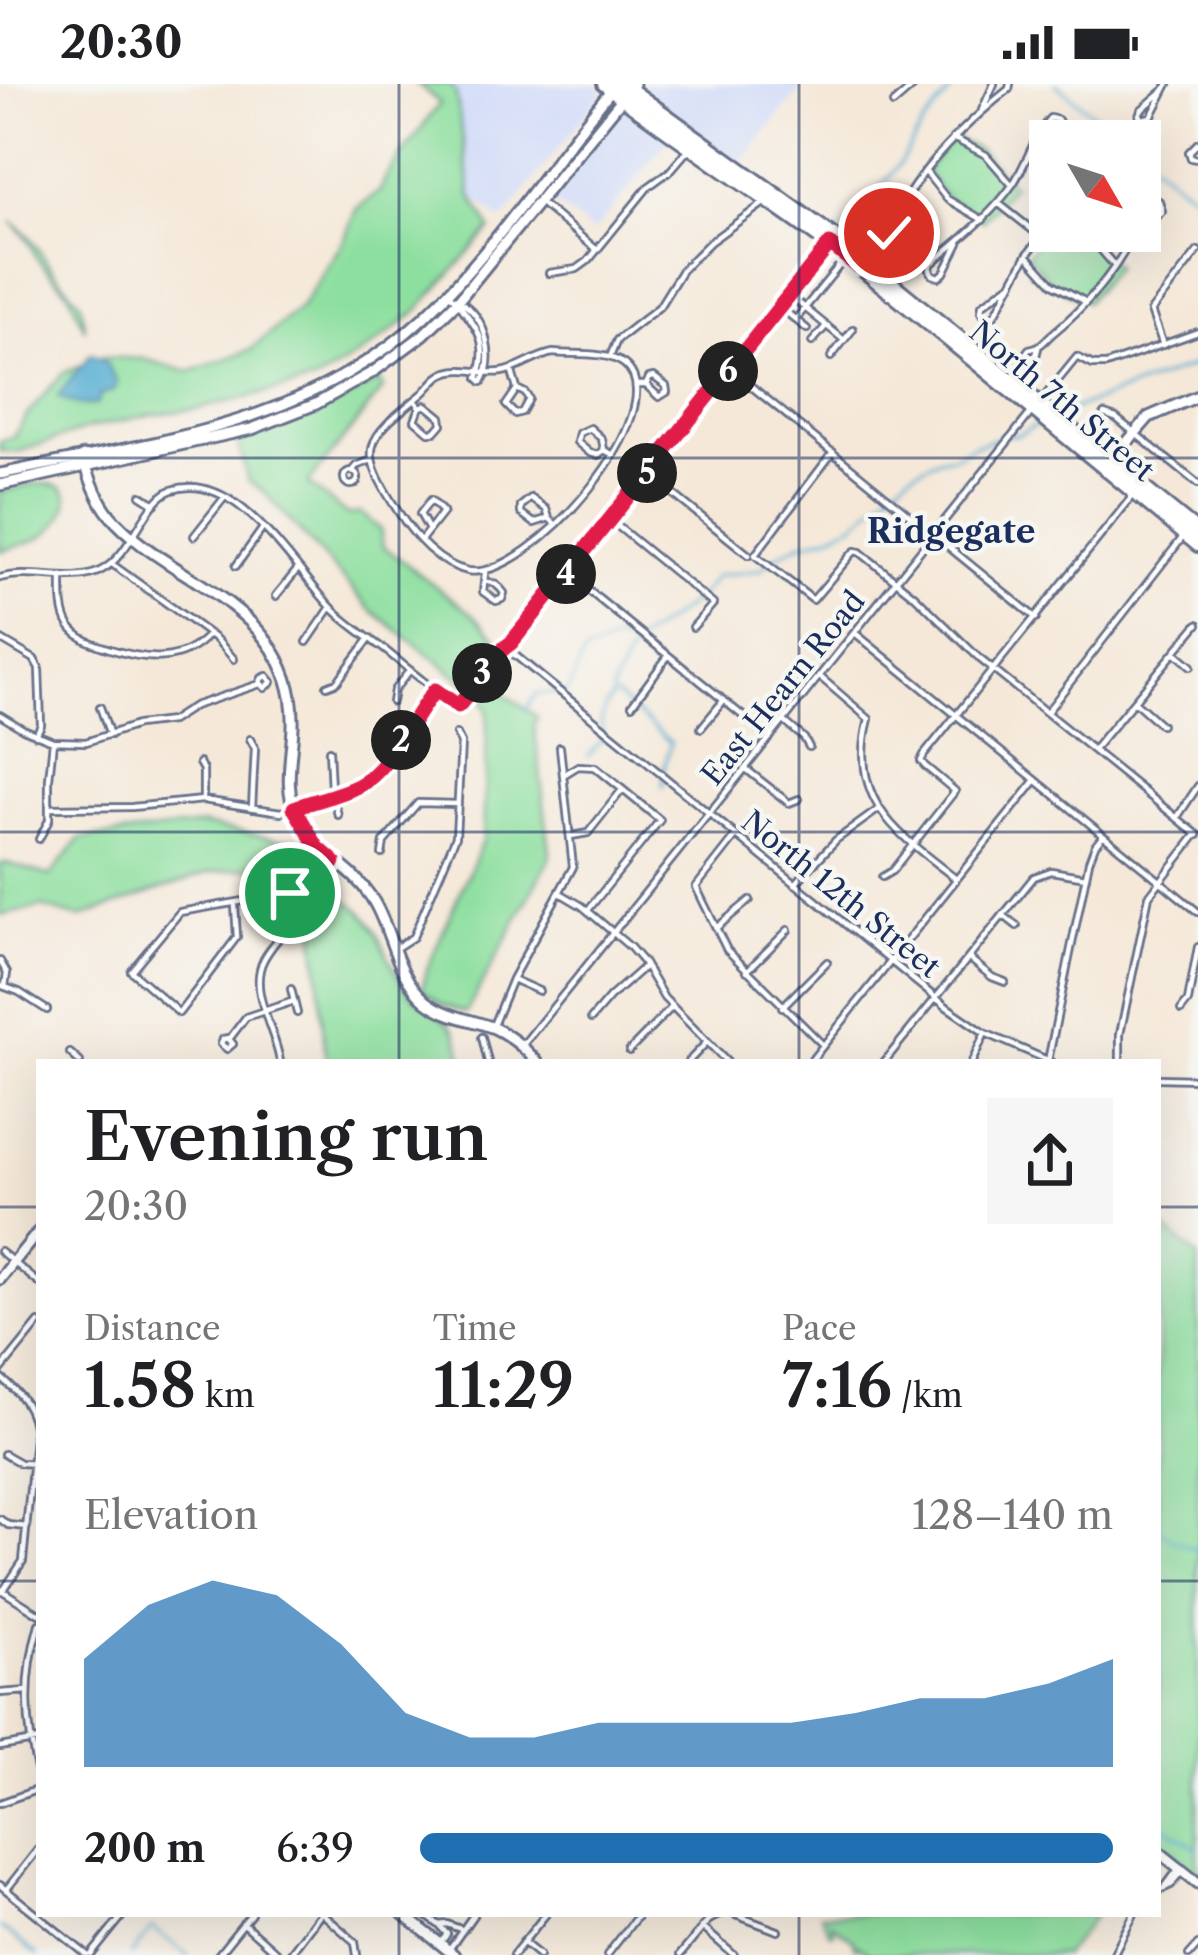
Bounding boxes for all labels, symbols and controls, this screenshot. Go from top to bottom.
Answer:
text: 20:30 [60,14,183,70]
north arrow [1029,120,1161,252]
map controls [1029,120,1161,252]
pin [838,182,940,284]
icon: check [856,200,922,266]
street label: North 7th Street [962,313,1162,489]
pin: 6 [698,341,758,401]
text: 6 [718,350,738,391]
pin: 5 [617,443,677,503]
text: 5 [638,452,656,493]
district label: Ridgegate [867,511,1035,552]
pin: 4 [536,544,596,604]
text: 4 [556,553,576,594]
street label: East Hearn Road [693,583,873,793]
pin: 3 [452,643,512,703]
text: 3 [473,652,491,693]
pin: 2 [371,710,431,770]
text: 2 [391,719,411,760]
street label: North 12th Street [734,803,948,986]
pin [239,842,341,944]
icon: arrive [257,860,323,926]
text: Evening run [84,1096,488,1177]
button: share [987,1098,1113,1224]
text: 20:30 [84,1182,188,1230]
text: Distance [84,1308,221,1349]
text: Time [433,1308,516,1349]
text: Pace [782,1308,857,1349]
text: 1.58 [84,1349,196,1423]
text: 11:29 [433,1349,574,1423]
text: 7:16 [782,1349,892,1423]
text: km [196,1375,255,1416]
text: /km [892,1375,963,1416]
text: Elevation [84,1491,258,1539]
text: 128–140 m [912,1491,1113,1539]
text: 200 m [84,1824,205,1872]
text: 6:39 [276,1824,354,1872]

